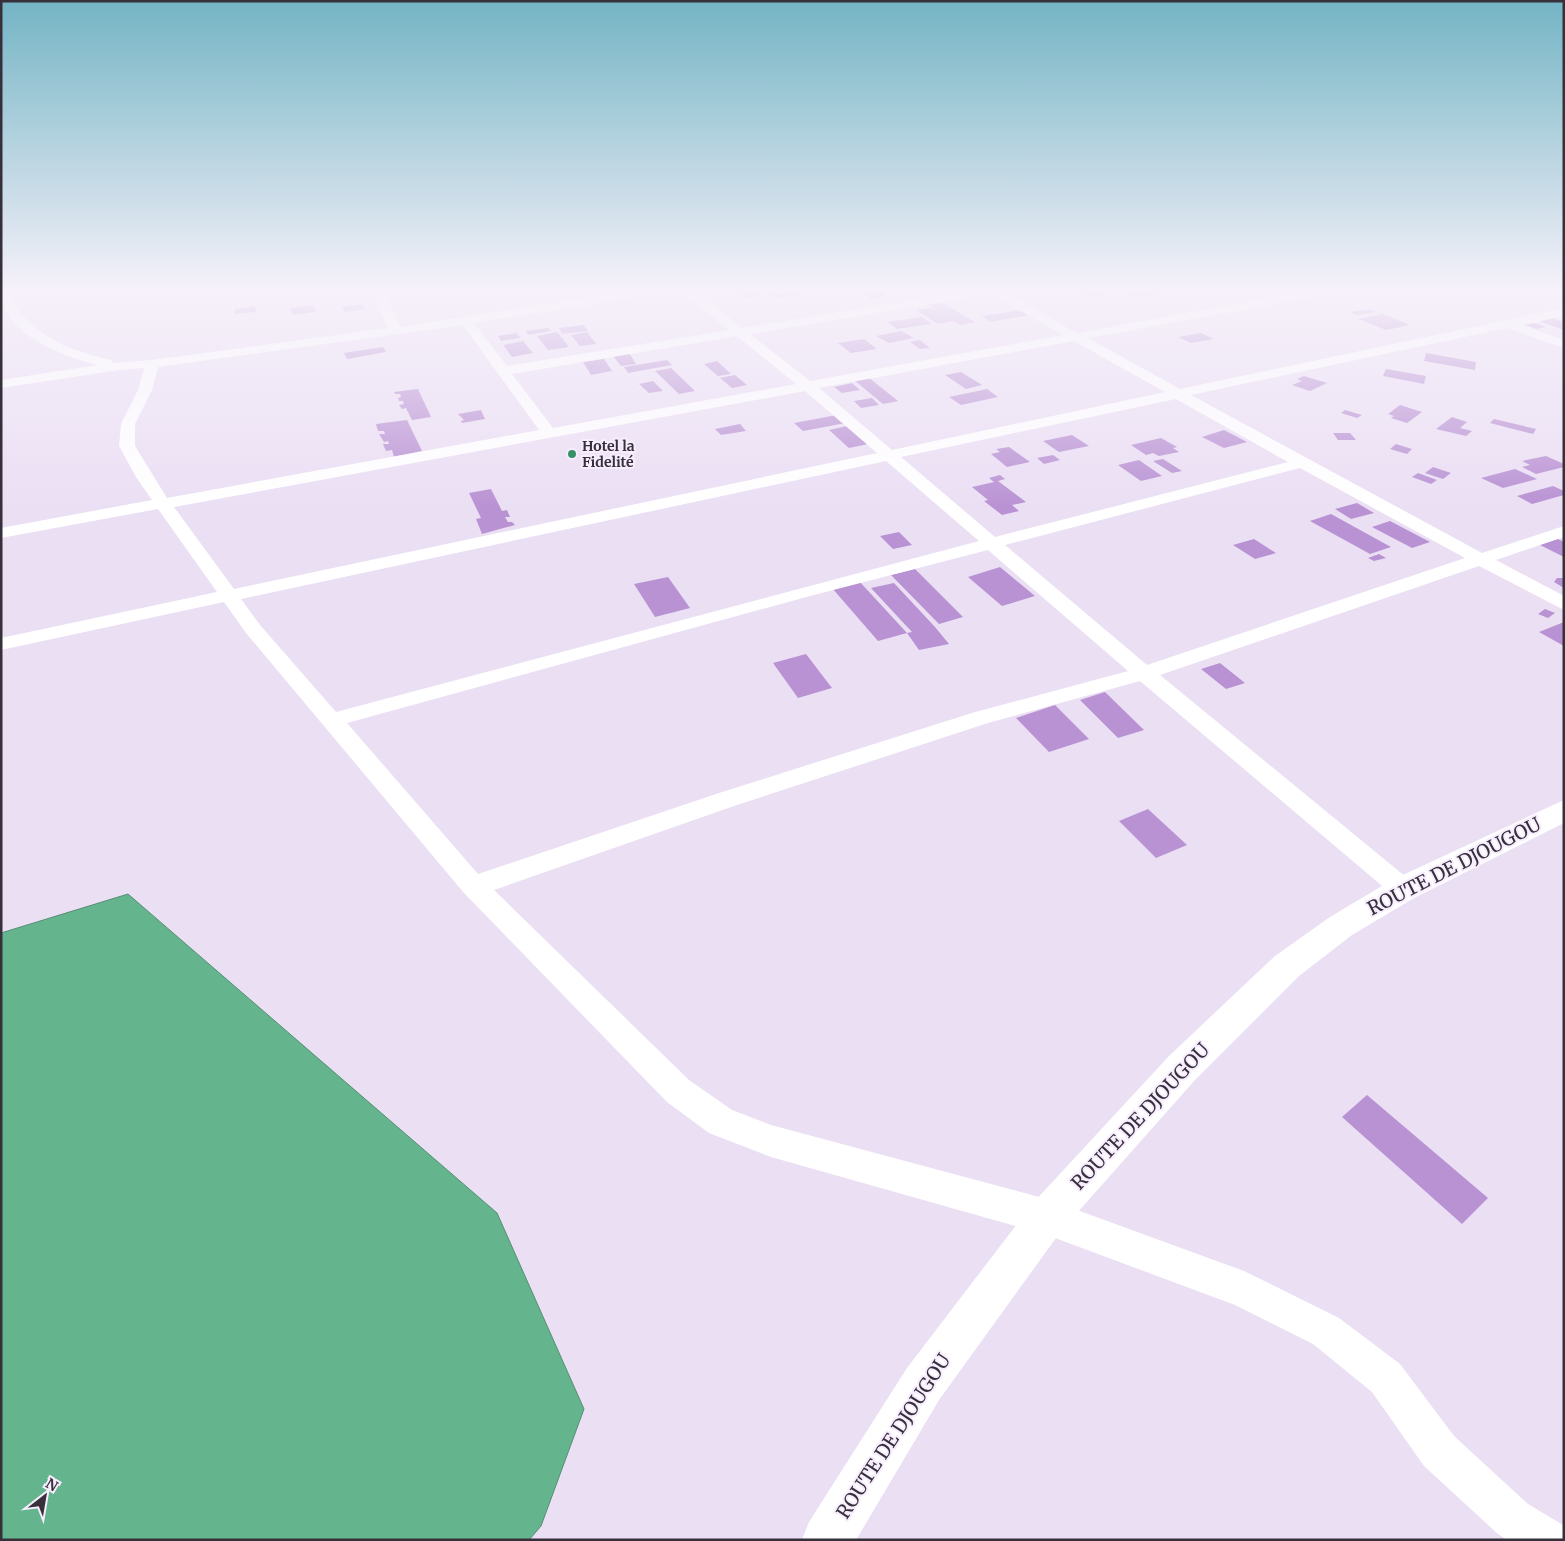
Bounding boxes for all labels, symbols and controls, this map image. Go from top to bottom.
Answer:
place label: Hotel la Fidelité [582,437,635,471]
marker: Hotel la Fidelité [566,448,578,460]
street label: ROUTE DE DJOUGOU [1363,812,1545,920]
street label: ROUTE DE DJOUGOU [1066,1038,1214,1194]
street label: ROUTE DE DJOUGOU [831,1349,955,1523]
north arrow [20,1471,70,1521]
text: N [42,1474,61,1495]

